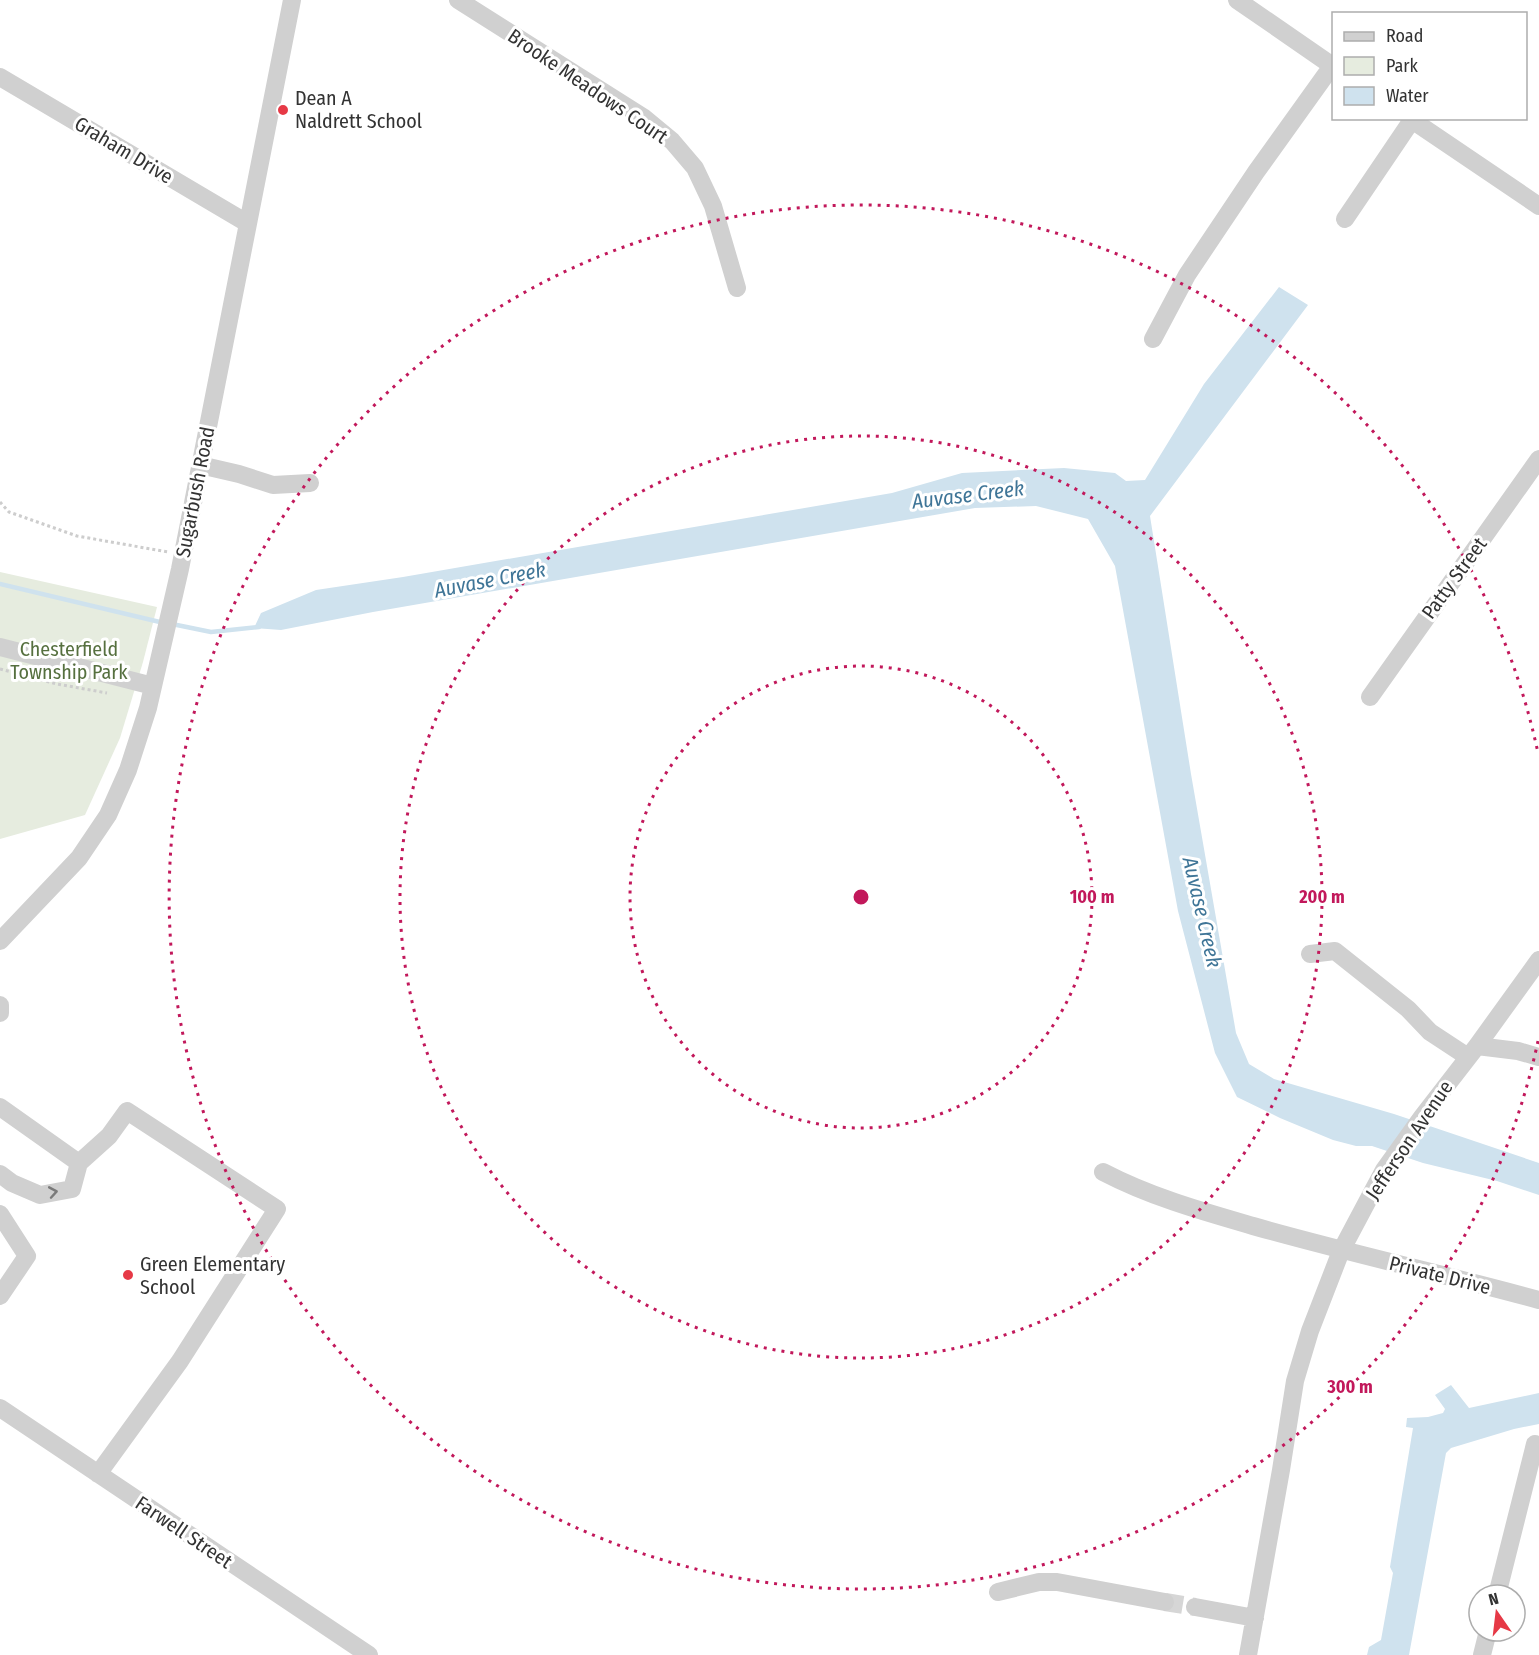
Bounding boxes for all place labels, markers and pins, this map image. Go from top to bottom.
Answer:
place label: Dean A Naldrett School [295,86,422,133]
marker: Dean A Naldrett School [276,103,290,117]
centre of rings [851,887,871,907]
place label: Green Elementary School [140,1252,285,1299]
marker: Green Elementary School [121,1268,135,1282]

